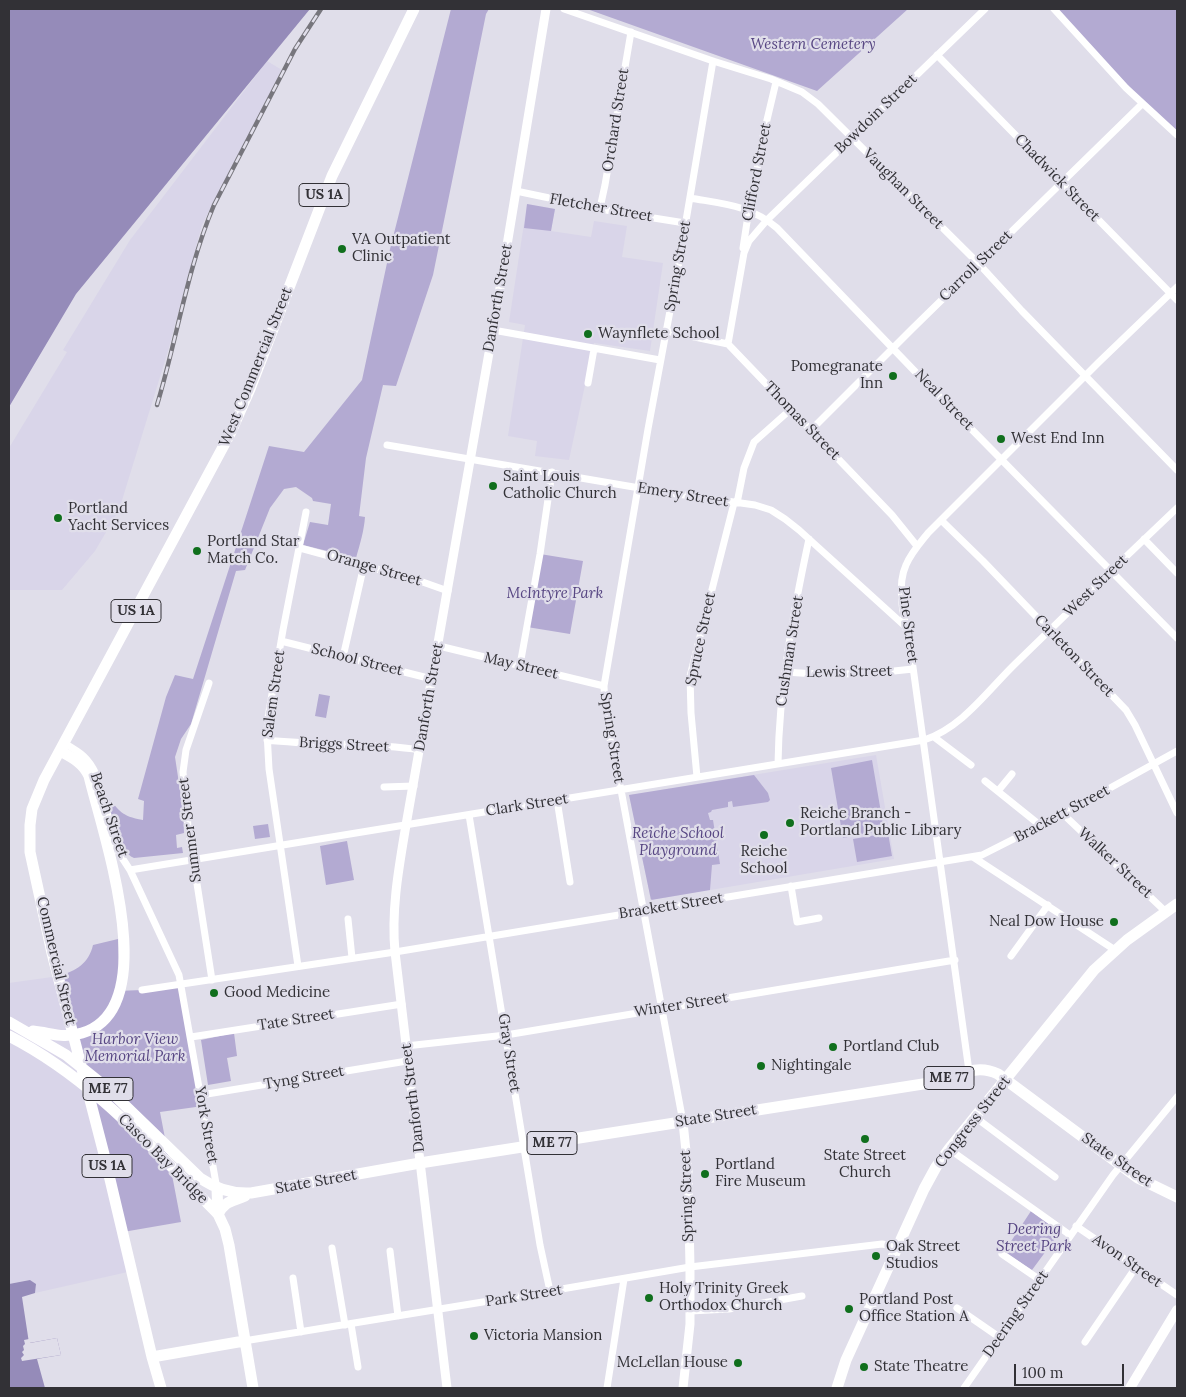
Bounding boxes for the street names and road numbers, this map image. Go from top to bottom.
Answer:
street label: Orchard Street [599,67,633,173]
street label: Bowdoin Street [831,70,921,158]
street label: Clifford Street [739,121,775,223]
street label: Chadwick Street [1011,130,1103,226]
street label: Vaughan Street [859,145,947,233]
road number: US 1A [299,184,349,206]
street label: Fletcher Street [548,190,654,226]
street label: Spring Street [661,219,695,313]
street label: Carroll Street [936,227,1016,305]
street label: Danforth Street [480,242,516,354]
street label: West Commercial Street [216,285,296,449]
street label: Neal Street [911,366,977,434]
street label: Thomas Street [760,378,844,464]
street label: Emery Street [636,479,730,511]
street label: Orange Street [324,546,424,590]
street label: West Street [1060,551,1132,621]
street label: Pine Street [894,586,922,664]
street label: Spruce Street [682,591,720,687]
street label: Cushman Street [772,594,808,708]
road number: US 1A [111,600,161,622]
street label: Carleton Street [1030,611,1118,701]
street label: School Street [309,640,405,680]
street label: Danforth Street [411,641,447,753]
street label: Salem Street [259,649,289,739]
street label: May Street [482,649,560,683]
street label: Lewis Street [806,662,892,682]
street label: Spring Street [596,691,628,785]
street label: Briggs Street [299,734,389,756]
street label: Beach Street [86,770,132,860]
street label: Summer Street [175,777,205,883]
street label: Brackett Street [1011,781,1113,847]
street label: Clark Street [484,790,570,820]
street label: Walker Street [1074,824,1156,902]
street label: Brackett Street [617,889,725,923]
street label: Commercial Street [32,895,80,1027]
street label: Winter Street [633,989,729,1021]
street label: Tate Street [256,1005,336,1035]
street label: Gray Street [494,1012,524,1094]
street label: Danforth Street [397,1043,429,1153]
street label: Tyng Street [262,1062,346,1094]
road number: ME 77 [924,1066,974,1090]
street label: Congress Street [932,1073,1014,1171]
road number: ME 77 [83,1078,133,1100]
street label: York Street [190,1085,222,1165]
street label: State Street [674,1101,758,1131]
street label: Casco Bay Bridge [114,1110,212,1208]
street label: State Street [1078,1129,1156,1191]
road number: ME 77 [527,1132,577,1154]
street label: Spring Street [676,1150,698,1242]
road number: US 1A [82,1154,132,1178]
street label: State Street [274,1166,358,1198]
street label: Avon Street [1089,1230,1165,1292]
street label: Deering Street [979,1267,1053,1361]
street label: Park Street [484,1281,564,1311]

